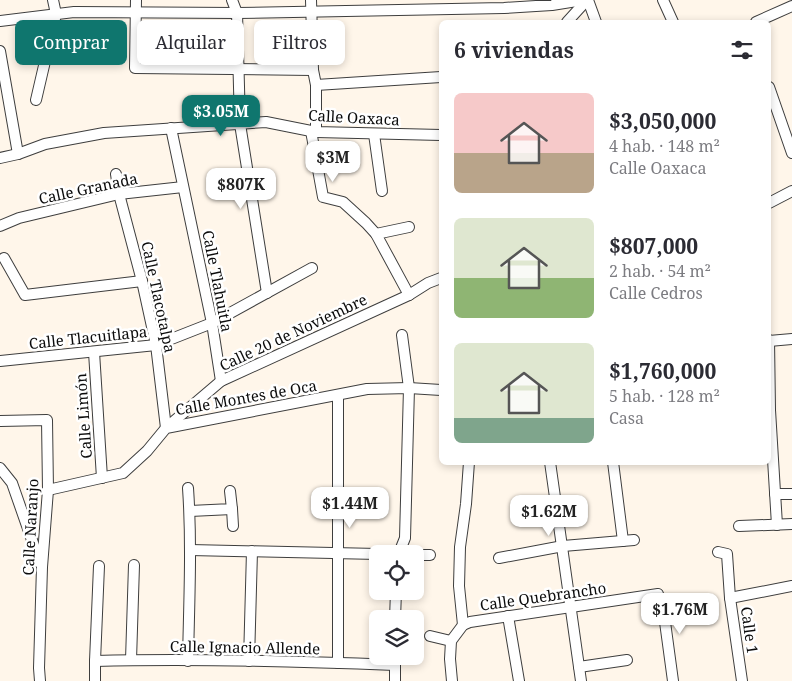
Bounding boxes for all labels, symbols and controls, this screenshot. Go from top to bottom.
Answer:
chip: Comprar [15,20,127,65]
chip: Alquilar [137,20,244,65]
chip: Filtros [254,20,345,65]
text: 6 viviendas [454,36,574,64]
icon: filters [728,36,756,64]
pin: $3.05M [180,94,262,137]
text: $3.05M [193,100,249,122]
street label: Calle Oaxaca [308,105,400,129]
text: $3,050,000 [609,107,716,135]
icon: home [494,113,554,173]
text: 4 hab. · 148 m² [609,135,720,157]
pin: $3M [309,140,357,183]
text: $3M [316,146,350,168]
text: Calle Oaxaca [609,157,707,179]
street label: Calle Granada [37,168,139,208]
pin: $807K [206,168,276,210]
text: $807K [217,173,265,195]
street label: Calle Tlahuitla [198,228,238,334]
text: $807,000 [609,232,698,260]
icon: home [494,238,554,298]
street label: Calle Tlacotalpa [137,240,181,354]
text: 2 hab. · 54 m² [609,260,711,282]
text: Calle Cedros [609,282,703,304]
street label: Calle 20 de Noviembre [216,289,370,375]
street label: Calle Tlacuitlapa [28,321,148,353]
text: $1,760,000 [609,357,716,385]
icon: home [494,363,554,423]
street label: Calle Limón [70,372,96,459]
street label: Calle Montes de Oca [174,375,318,419]
text: 5 hab. · 128 m² [609,385,720,407]
text: Casa [609,407,644,429]
street label: Calle Naranjo [17,478,43,576]
pin: $1.44M [309,486,391,529]
text: $1.44M [322,492,378,514]
pin: $1.62M [508,494,590,537]
text: $1.62M [521,500,577,522]
map controls [369,545,424,665]
button: locate [369,545,424,600]
street label: Calle Quebrancho [479,577,607,615]
pin: $1.76M [639,592,721,635]
text: $1.76M [652,598,708,620]
street label: Calle 1 [737,605,763,655]
button: layers [369,610,424,665]
street label: Calle Ignacio Allende [170,636,320,658]

